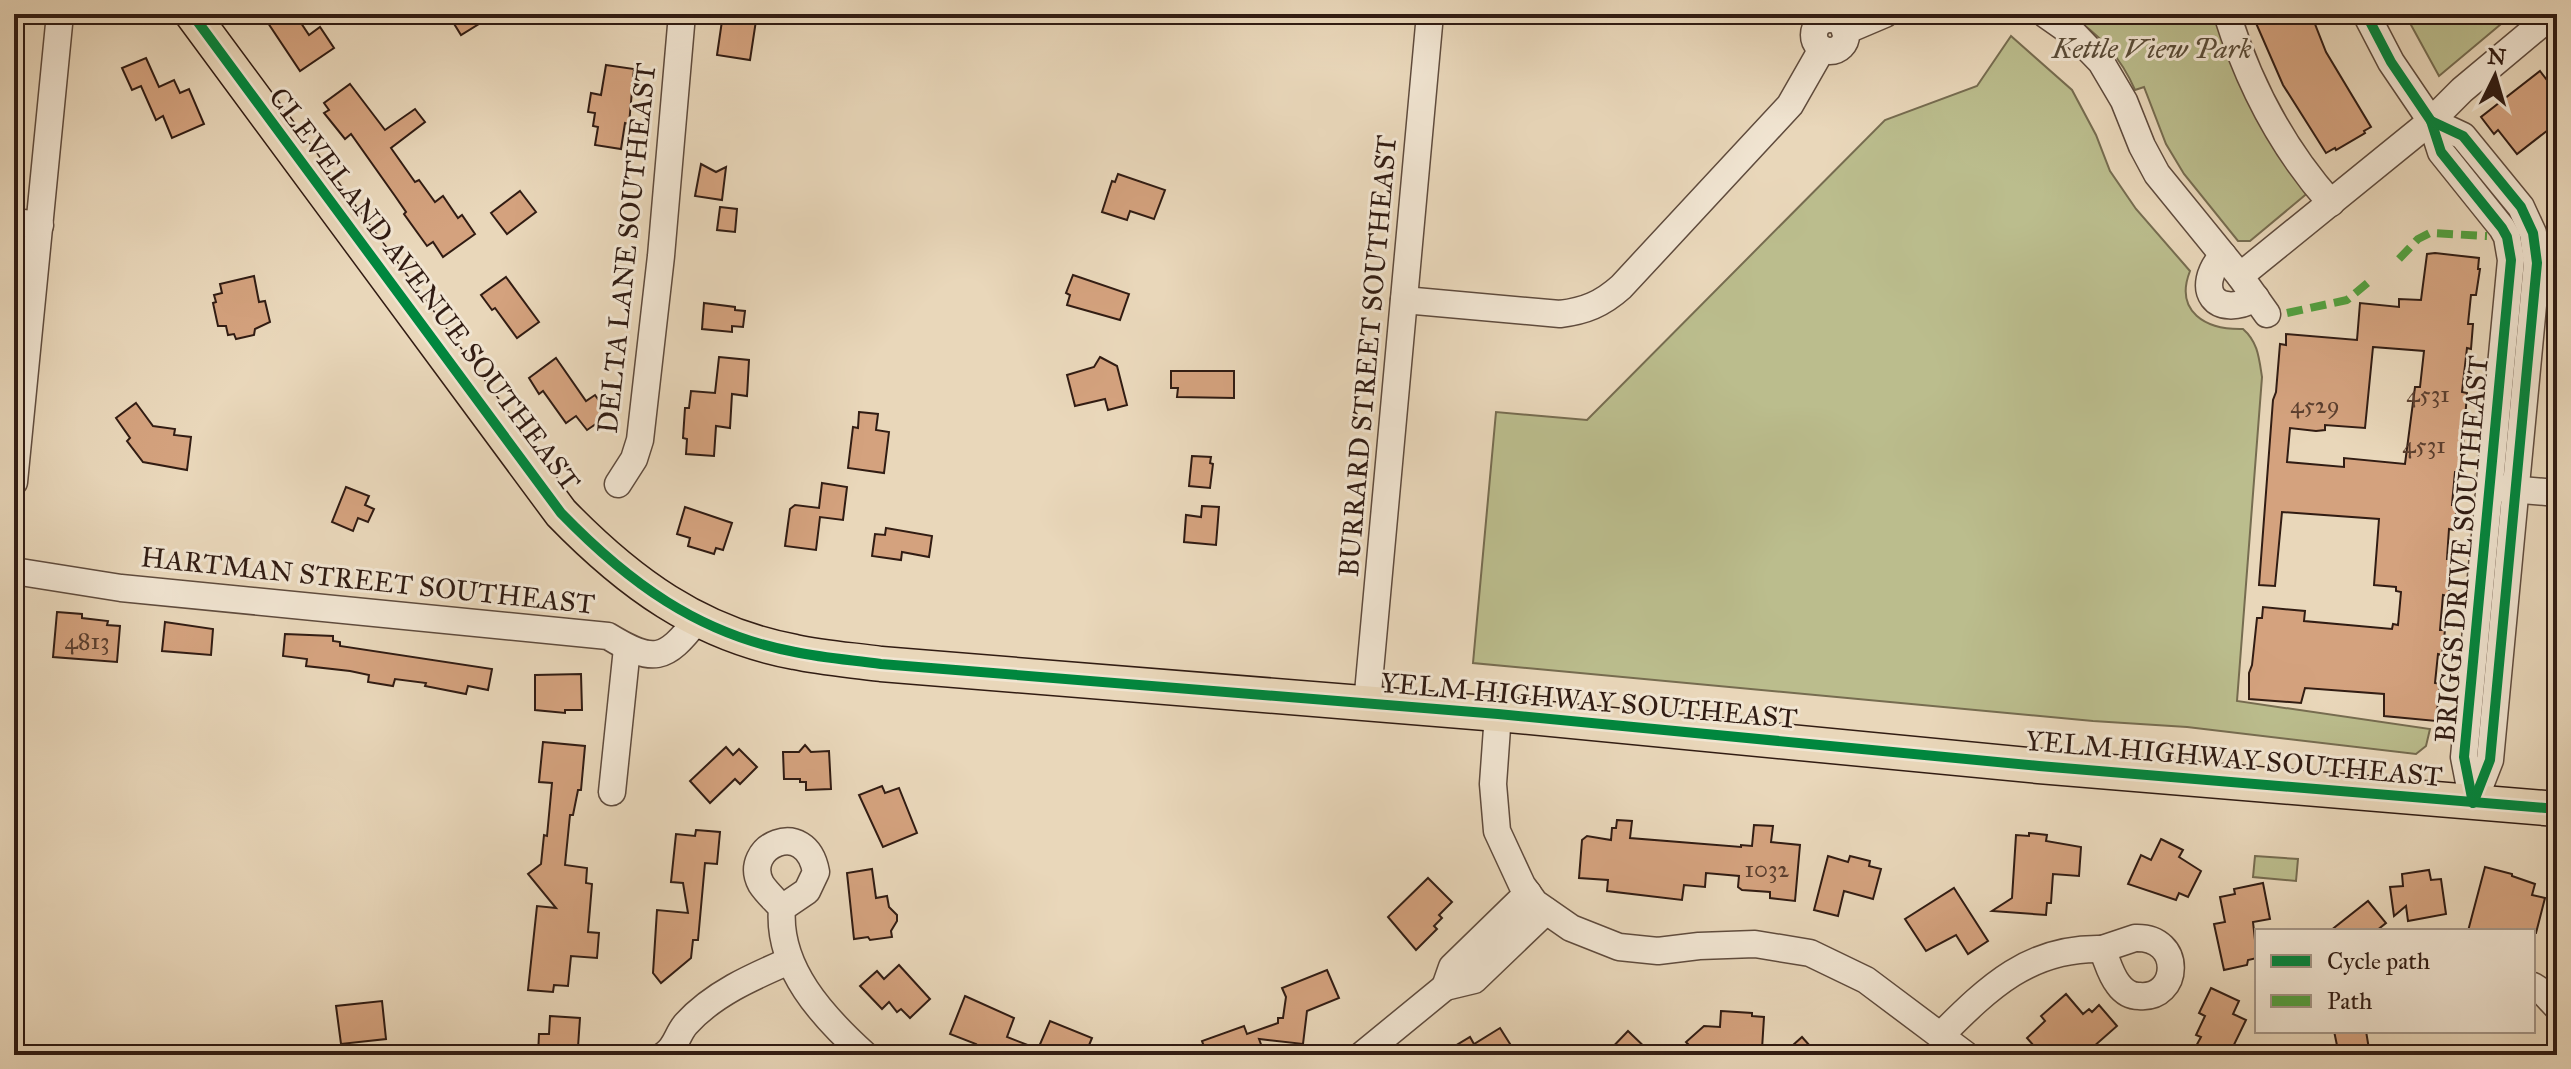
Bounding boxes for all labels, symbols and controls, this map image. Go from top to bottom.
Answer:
park label: Kettle View Park [2050,31,2252,66]
north arrow [2455,36,2535,116]
text: N [2486,42,2508,71]
street label: DELTA LANE SOUTHEAST [590,61,663,435]
street label: CLEVELAND AVENUE SOUTHEAST [261,81,588,498]
street label: BURRARD STREET SOUTHEAST [1331,134,1404,579]
street label: BRIGGS DRIVE SOUTHEAST [2427,354,2496,744]
house number: 4531 [2406,379,2450,409]
house number: 4529 [2290,390,2340,420]
house number: 4531 [2402,430,2446,460]
street label: HARTMAN STREET SOUTHEAST [139,539,597,622]
house number: 4813 [64,626,110,656]
street label: YELM HIGHWAY SOUTHEAST [1379,665,1799,736]
street label: YELM HIGHWAY SOUTHEAST [2024,723,2444,794]
house number: 1032 [1745,854,1790,884]
legend [2255,929,2535,1033]
text: Cycle path [2327,946,2430,976]
text: Path [2327,986,2372,1016]

